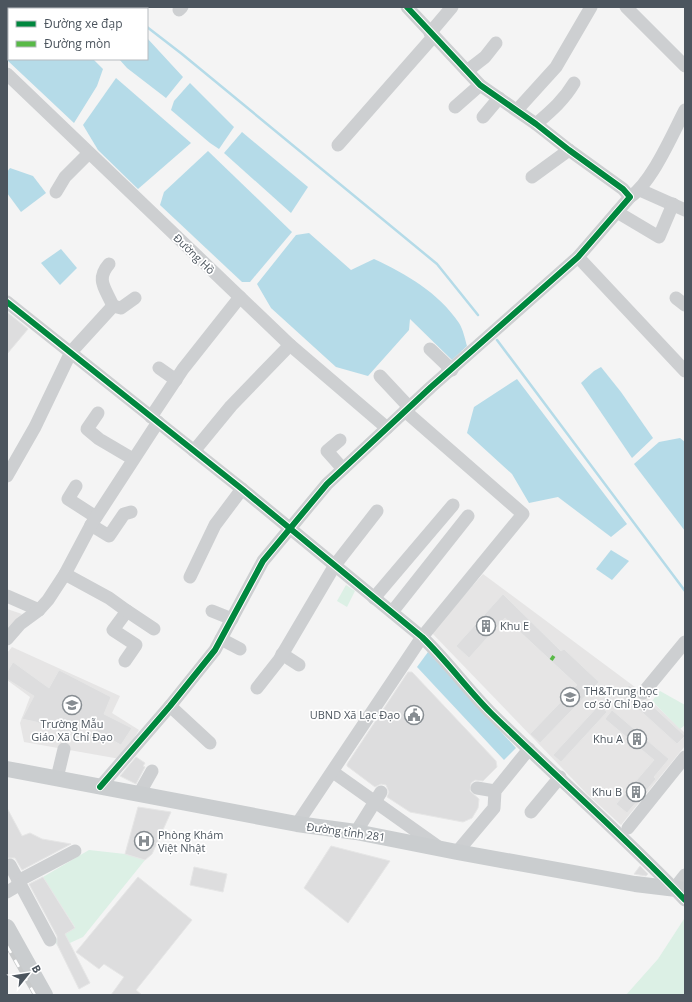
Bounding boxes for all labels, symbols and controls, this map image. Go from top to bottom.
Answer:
legend [8,8,148,60]
text: Đường xe đạp [44,15,123,32]
text: Đường mòn [44,35,111,52]
street label: Đường Hồ [170,230,219,277]
building icon: Khu E [475,615,497,637]
place label: Khu E [500,618,529,633]
place label: TH&Trung học cơ sở Chỉ Đạo [584,683,658,711]
school or university icon: TH&Trung học cơ sở Chỉ Đạo [559,686,581,708]
school or university icon: Trường Mẫu Giáo Xã Chỉ Đạo [61,694,83,716]
public building icon: UBND Xã Lạc Đạo [403,704,425,726]
place label: UBND Xã Lạc Đạo [310,707,400,722]
place label: Trường Mẫu Giáo Xã Chỉ Đạo [31,716,113,744]
building icon: Khu A [626,728,648,750]
place label: Khu A [593,731,623,746]
building icon: Khu B [625,781,647,803]
place label: Khu B [592,784,622,799]
street label: Đường tỉnh 281 [306,819,386,844]
place label: Phòng Khám Việt Nhật [158,827,223,855]
hospital icon: Phòng Khám Việt Nhật [133,830,155,852]
north arrow [8,954,48,994]
text: B [29,962,45,976]

